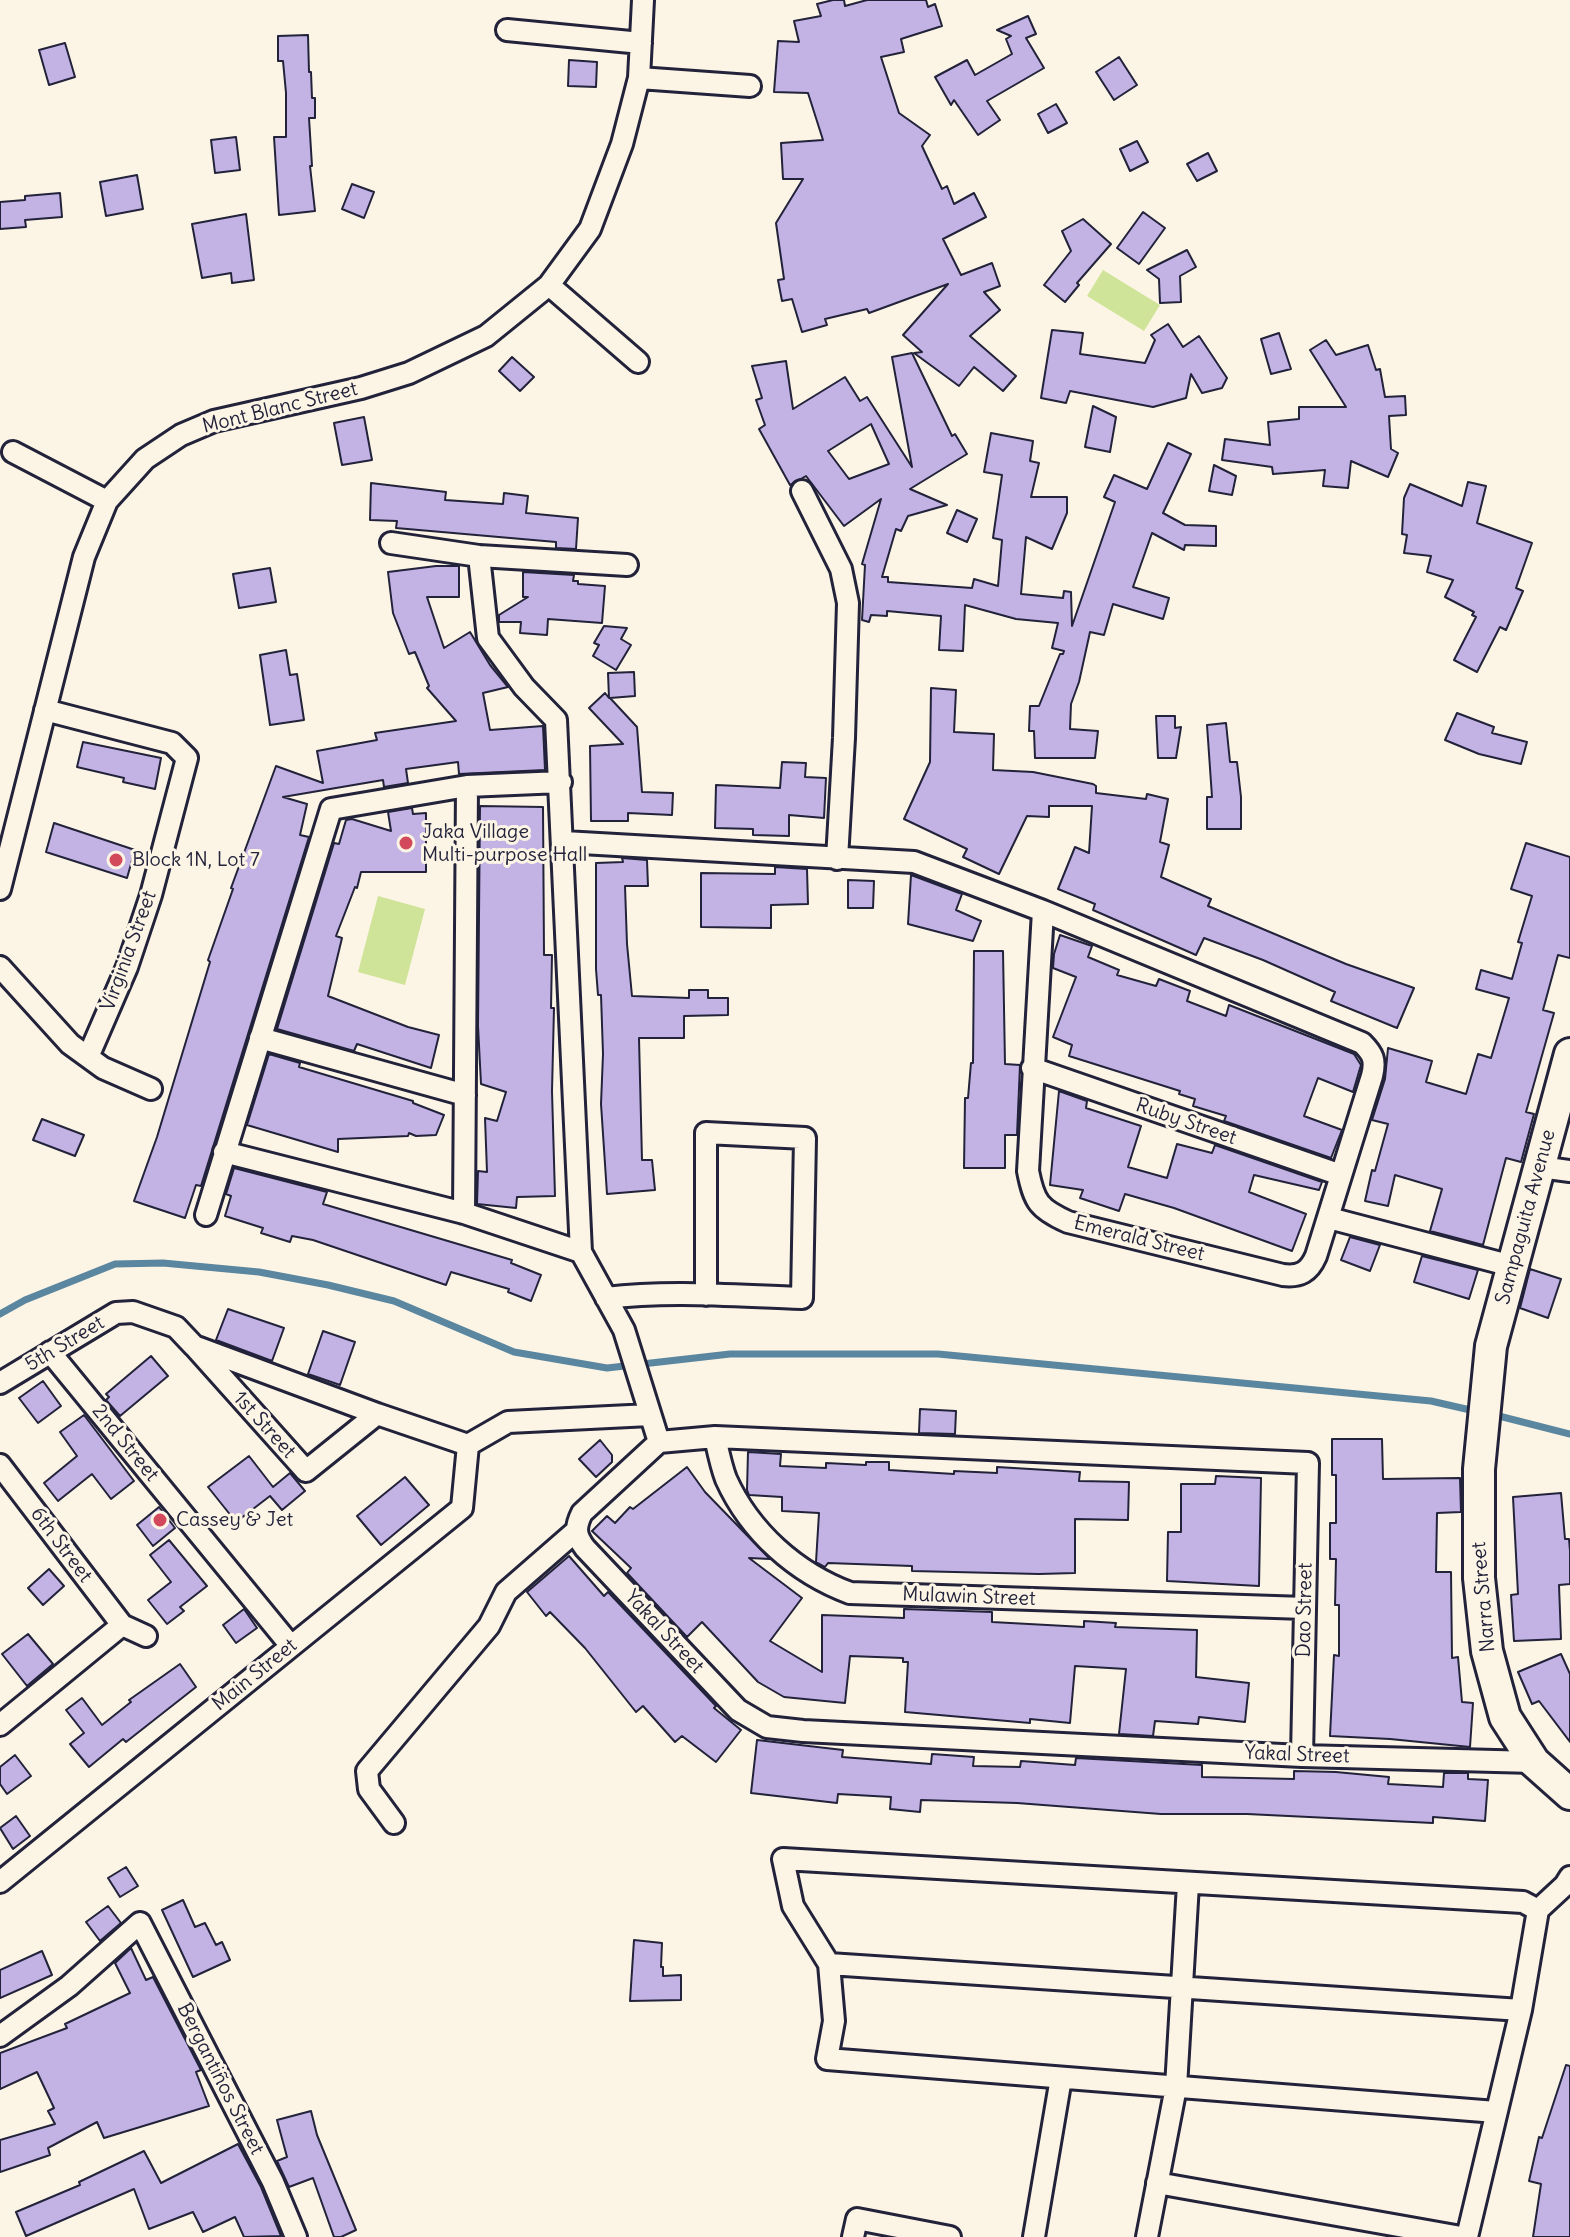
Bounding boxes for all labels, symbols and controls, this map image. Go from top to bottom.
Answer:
street label: Mont Blanc Street [200,377,360,439]
place label: Jaka Village Multi-purpose Hall [422,820,587,867]
marker: Jaka Village Multi-purpose Hall [397,834,415,852]
place label: Block 1N, Lot 7 [132,848,260,872]
marker: Block 1N, Lot 7 [107,851,125,869]
street label: Virginia Street [96,888,162,1014]
street label: Ruby Street [1133,1094,1239,1150]
street label: Sampaguita Avenue [1491,1127,1561,1307]
street label: Emerald Street [1071,1211,1207,1267]
street label: 5th Street [21,1311,109,1377]
street label: 1st Street [228,1387,300,1463]
street label: 2nd Street [87,1400,163,1486]
street label: 6th Street [25,1503,97,1587]
place label: Cassey & Jet [176,1508,293,1532]
marker: Cassey & Jet [151,1511,169,1529]
street label: Narra Street [1467,1541,1501,1653]
street label: Dao Street [1292,1562,1318,1658]
street label: Mulawin Street [902,1583,1036,1611]
street label: Yakal Street [619,1585,709,1679]
street label: Main Street [208,1634,302,1716]
street label: Yakal Street [1244,1741,1350,1769]
street label: Bergantiños Street [171,1999,269,2159]

